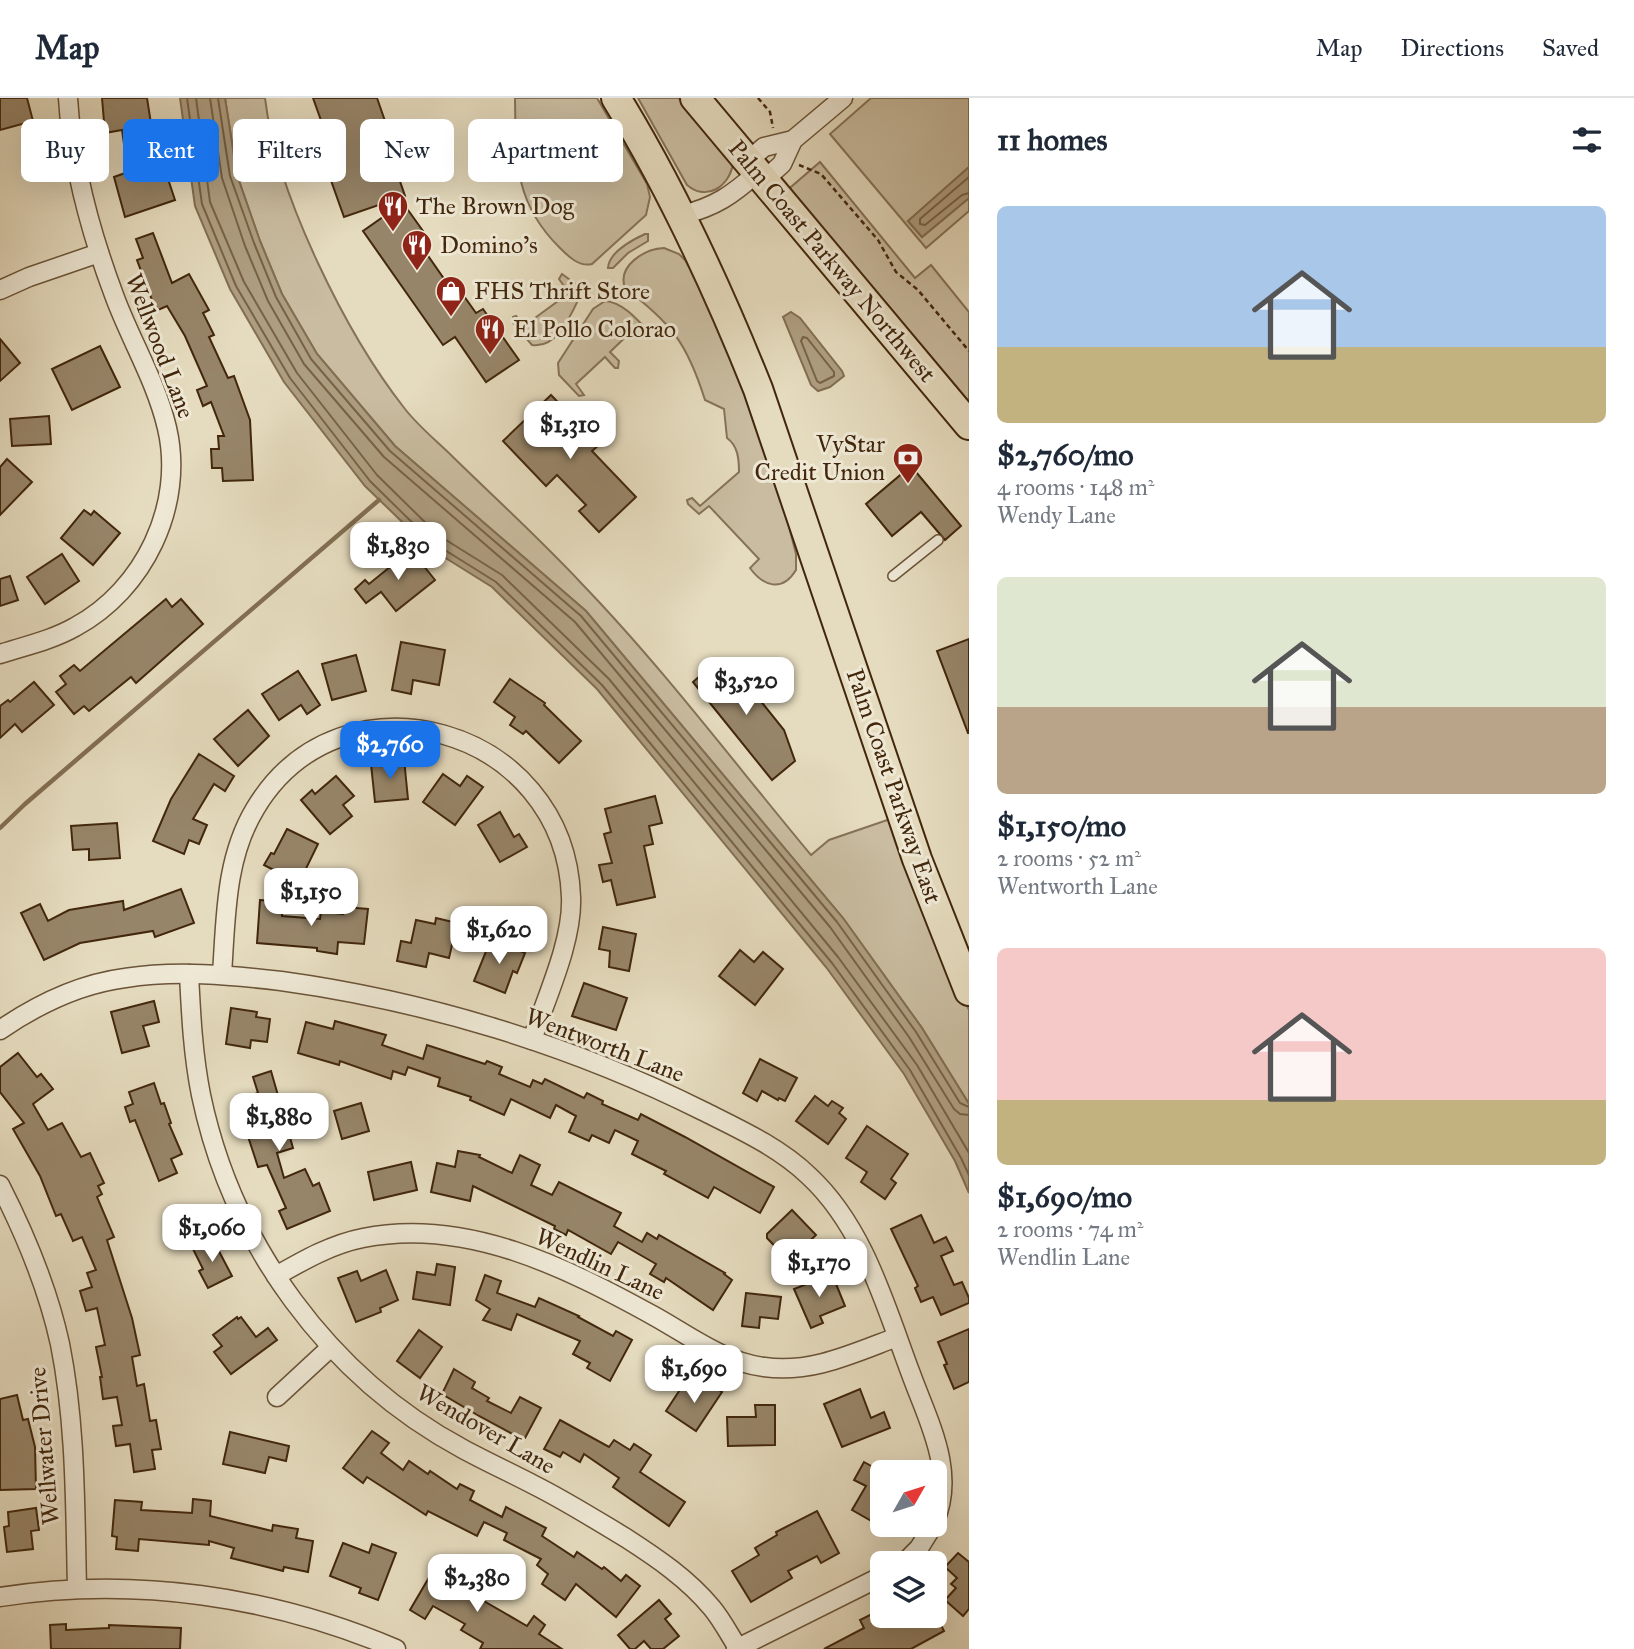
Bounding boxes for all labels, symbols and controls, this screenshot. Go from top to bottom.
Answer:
text: Map [35,28,99,68]
text: Map [1316,33,1363,63]
text: Directions [1401,33,1504,63]
text: Saved [1542,33,1599,63]
chip: Buy [21,119,109,182]
chip: Rent [123,119,219,182]
chip: Filters [233,119,346,182]
chip: New [360,119,454,182]
chip: Apartment [468,119,623,182]
icon: filters [1568,121,1606,159]
text: 11 homes [997,122,1108,158]
street label: Palm Coast Parkway Northwest [722,134,943,389]
restaurant icon: The Brown Dog [376,189,410,233]
place label: The Brown Dog [416,191,575,221]
restaurant icon: Domino's [400,228,434,272]
place label: Domino's [440,230,538,260]
icon: home [1239,252,1365,378]
street label: Wellwood Lane [119,269,201,423]
shop icon: FHS Thrift Store [434,274,468,318]
place label: FHS Thrift Store [474,276,650,306]
restaurant icon: El Pollo Colorao [473,312,507,356]
place label: El Pollo Colorao [513,314,676,344]
pin: $1,310 [513,402,627,461]
text: $1,310 [540,410,600,438]
place label: VyStar Credit Union [755,429,885,487]
text: $2,760/mo [997,437,1134,473]
bank icon: VyStar Credit Union [891,441,925,485]
text: 4 rooms · 148 m² [997,473,1154,501]
text: Wendy Lane [997,501,1116,529]
pin: $1,830 [341,522,455,582]
text: $1,830 [366,531,430,559]
icon: home [1239,623,1365,749]
pin: $3,520 [689,658,803,717]
street label: Palm Coast Parkway East [840,665,948,908]
text: $3,520 [714,666,778,694]
pin: $2,760 [333,722,447,781]
text: $2,760 [356,730,424,758]
text: $1,150/mo [997,808,1126,844]
text: 2 rooms · 52 m² [997,844,1141,872]
pin: $1,150 [254,868,368,928]
text: Wentworth Lane [997,872,1158,900]
text: $1,150 [280,877,342,905]
pin: $1,620 [442,906,556,966]
text: $1,620 [466,915,532,943]
icon: home [1239,994,1365,1120]
street label: Wentworth Lane [521,1001,689,1089]
pin: $1,880 [222,1094,336,1153]
text: $1,880 [246,1102,312,1130]
text: $1,690/mo [997,1179,1132,1215]
pin: $1,060 [155,1204,269,1264]
text: $1,060 [178,1213,246,1241]
text: 2 rooms · 74 m² [997,1215,1143,1243]
street label: Wendlin Lane [531,1221,669,1307]
pin: $1,170 [762,1240,876,1299]
text: Wendlin Lane [997,1243,1130,1271]
text: $1,170 [787,1248,851,1276]
pin: $1,690 [637,1346,751,1405]
text: $1,690 [661,1354,727,1382]
street label: Wellwater Drive [22,1366,66,1526]
street label: Wendover Lane [411,1377,561,1481]
north arrow [870,1460,947,1536]
map controls [870,1460,947,1628]
button: layers [870,1551,947,1628]
pin: $2,380 [420,1554,534,1614]
text: $2,380 [444,1563,510,1591]

